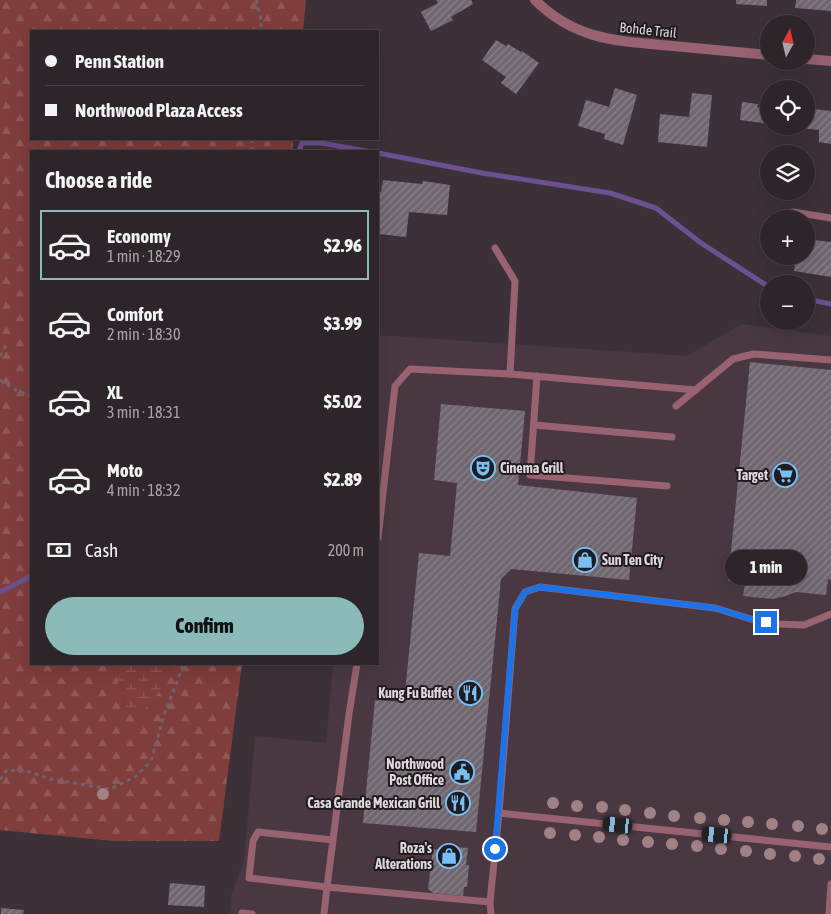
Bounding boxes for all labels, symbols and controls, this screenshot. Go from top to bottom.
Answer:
north arrow [760,15,815,70]
map controls [760,15,815,330]
street label: Bohde Trail [619,19,678,41]
text: Penn Station [75,50,164,72]
button: locate [760,80,815,135]
text: Northwood Plaza Access [75,99,243,121]
button: layers [760,145,815,200]
text: Choose a ride [45,167,152,193]
button: + [760,210,815,265]
icon: car [47,223,92,268]
text: Economy [107,225,171,247]
text: $2.96 [324,234,362,256]
text: 1 min · 18:29 [107,247,180,265]
button: − [760,275,815,330]
icon: car [47,301,92,346]
text: Comfort [107,303,163,325]
text: $3.99 [324,312,362,334]
text: 2 min · 18:30 [107,325,180,343]
icon: car [47,379,92,424]
text: XL [107,381,123,403]
text: $5.02 [324,390,362,412]
text: 3 min · 18:31 [107,403,180,421]
theatre icon: Cinema Grill [470,455,496,481]
icon: car [47,457,92,502]
text: Moto [107,459,143,481]
place label: Cinema Grill [500,460,564,476]
supermarket icon: Target [772,462,798,488]
place label: Target [736,467,768,483]
text: $2.89 [324,468,362,490]
text: 4 min · 18:32 [107,481,180,499]
icon: cash [45,536,73,564]
text: Cash [85,539,118,561]
text: 200 m [328,541,364,559]
shop icon: Sun Ten City [572,547,598,573]
callout: 1 min [725,550,807,584]
place label: Sun Ten City [602,552,663,568]
text: 1 min [750,558,782,576]
button: Confirm [45,597,364,655]
route end [755,611,777,633]
restaurant icon: Kung Fu Buffet [457,680,483,706]
place label: Kung Fu Buffet [378,685,452,701]
place label: Northwood Post Office [386,756,444,788]
public building icon: Northwood Post Office [449,759,475,785]
restaurant icon: Casa Grande Mexican Grill [445,790,471,816]
place label: Casa Grande Mexican Grill [307,795,440,811]
car [602,816,633,834]
car [701,826,732,844]
route start [484,838,506,860]
place label: Roza's Alterations [374,840,432,872]
shop icon: Roza's Alterations [436,843,462,869]

